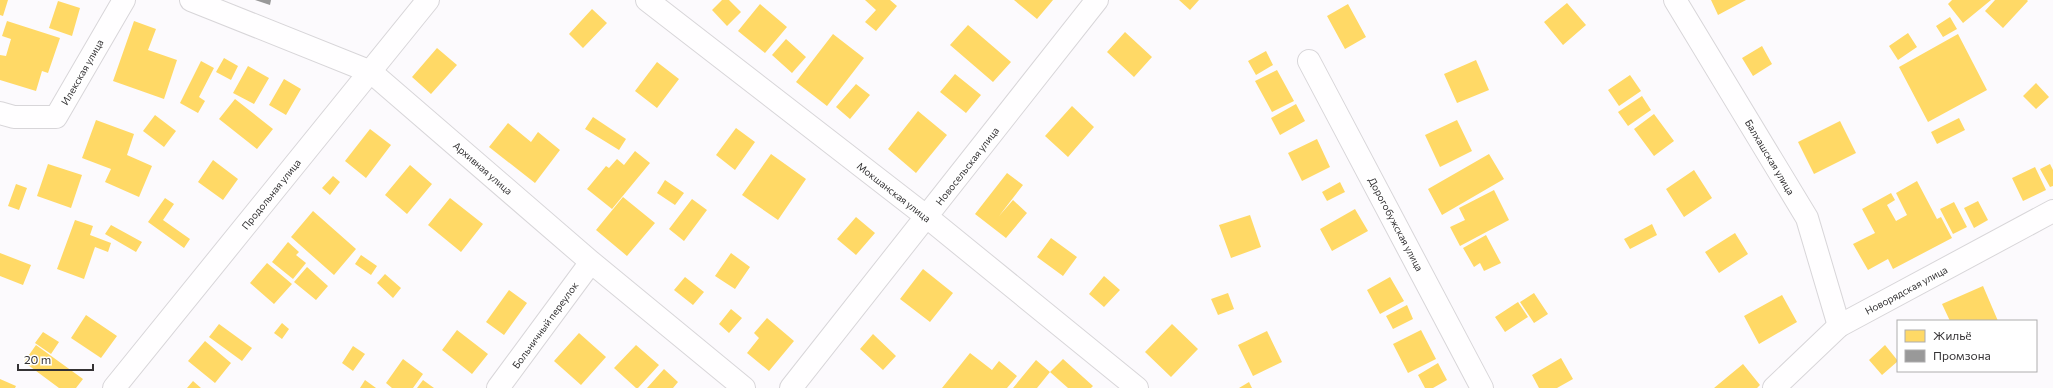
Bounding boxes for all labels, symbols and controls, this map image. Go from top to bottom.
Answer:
street label: Илекская улица [58,37,106,107]
street label: Балхашская улица [1743,117,1797,197]
street label: Новосельская улица [933,125,1001,207]
street label: Архивная улица [451,139,515,197]
street label: Продольная улица [239,156,303,232]
street label: Мокшанская улица [855,160,933,224]
street label: Дорогобужская улица [1366,175,1426,273]
street label: Новорядская улица [1863,263,1949,317]
street label: Больничный переулок [509,279,581,371]
legend [1897,320,2037,372]
text: Жильё [1933,328,1972,342]
scale bar [18,346,93,372]
text: Промзона [1933,348,1991,362]
text: 20 m [24,352,51,366]

